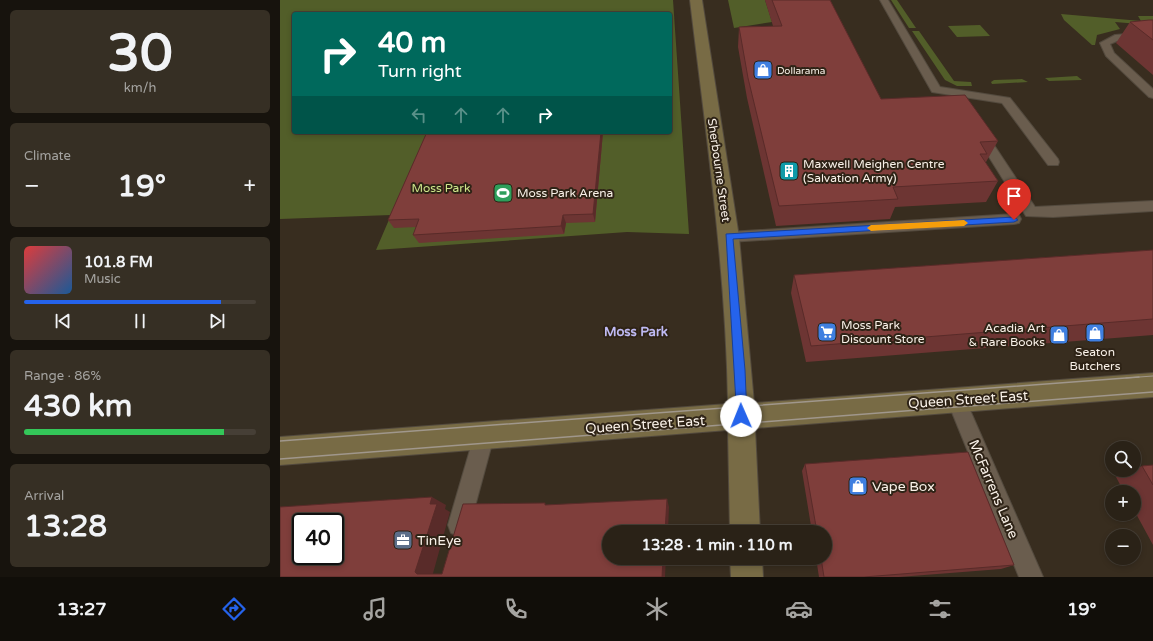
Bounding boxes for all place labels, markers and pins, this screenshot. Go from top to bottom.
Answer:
shop icon: Dollarama [752,59,774,81]
place label: Dollarama [777,65,825,77]
place label: Maxwell Meighen Centre (Salvation Army) [803,157,945,185]
building icon: Maxwell Meighen Centre (Salvation Army) [778,160,800,182]
pin [997,179,1031,220]
sports icon: Moss Park Arena [492,182,514,204]
place label: Moss Park Arena [517,186,613,200]
place label: Moss Park Discount Store [841,318,925,346]
supermarket icon: Moss Park Discount Store [816,321,838,343]
place label: Acadia Art & Rare Books [968,321,1045,349]
shop icon: Seaton Butchers [1084,322,1106,344]
shop icon: Acadia Art & Rare Books [1048,324,1070,346]
place label: Seaton Butchers [1070,345,1121,373]
shop icon: Vape Box [847,475,869,497]
place label: Vape Box [872,478,935,495]
office icon: TinEye [392,529,414,551]
place label: TinEye [417,532,461,549]

